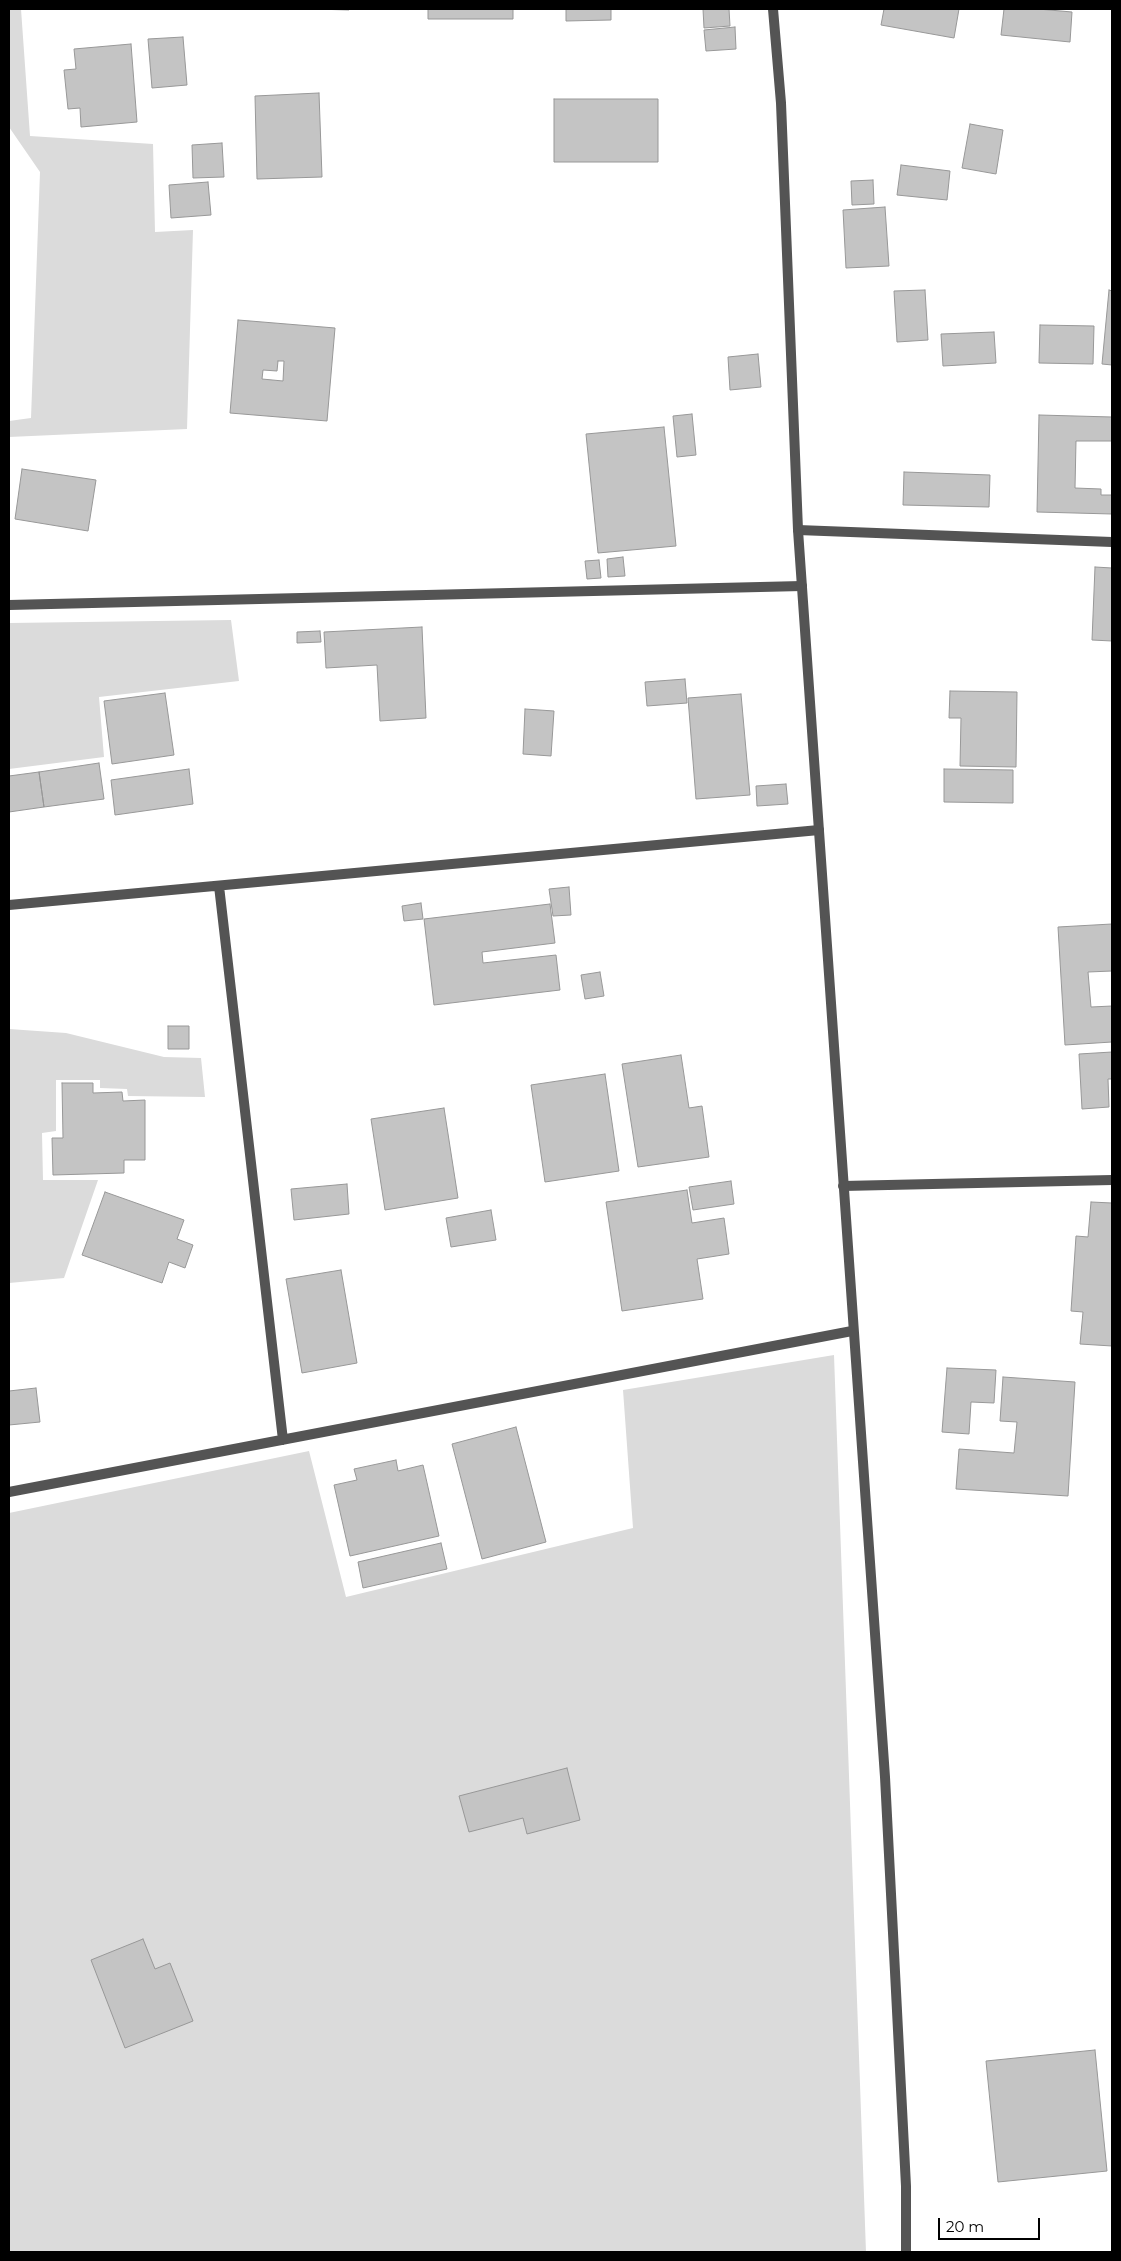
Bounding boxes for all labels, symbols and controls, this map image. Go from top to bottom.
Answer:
scale bar [941,2208,1044,2240]
text: 20 m [946,2217,984,2236]

